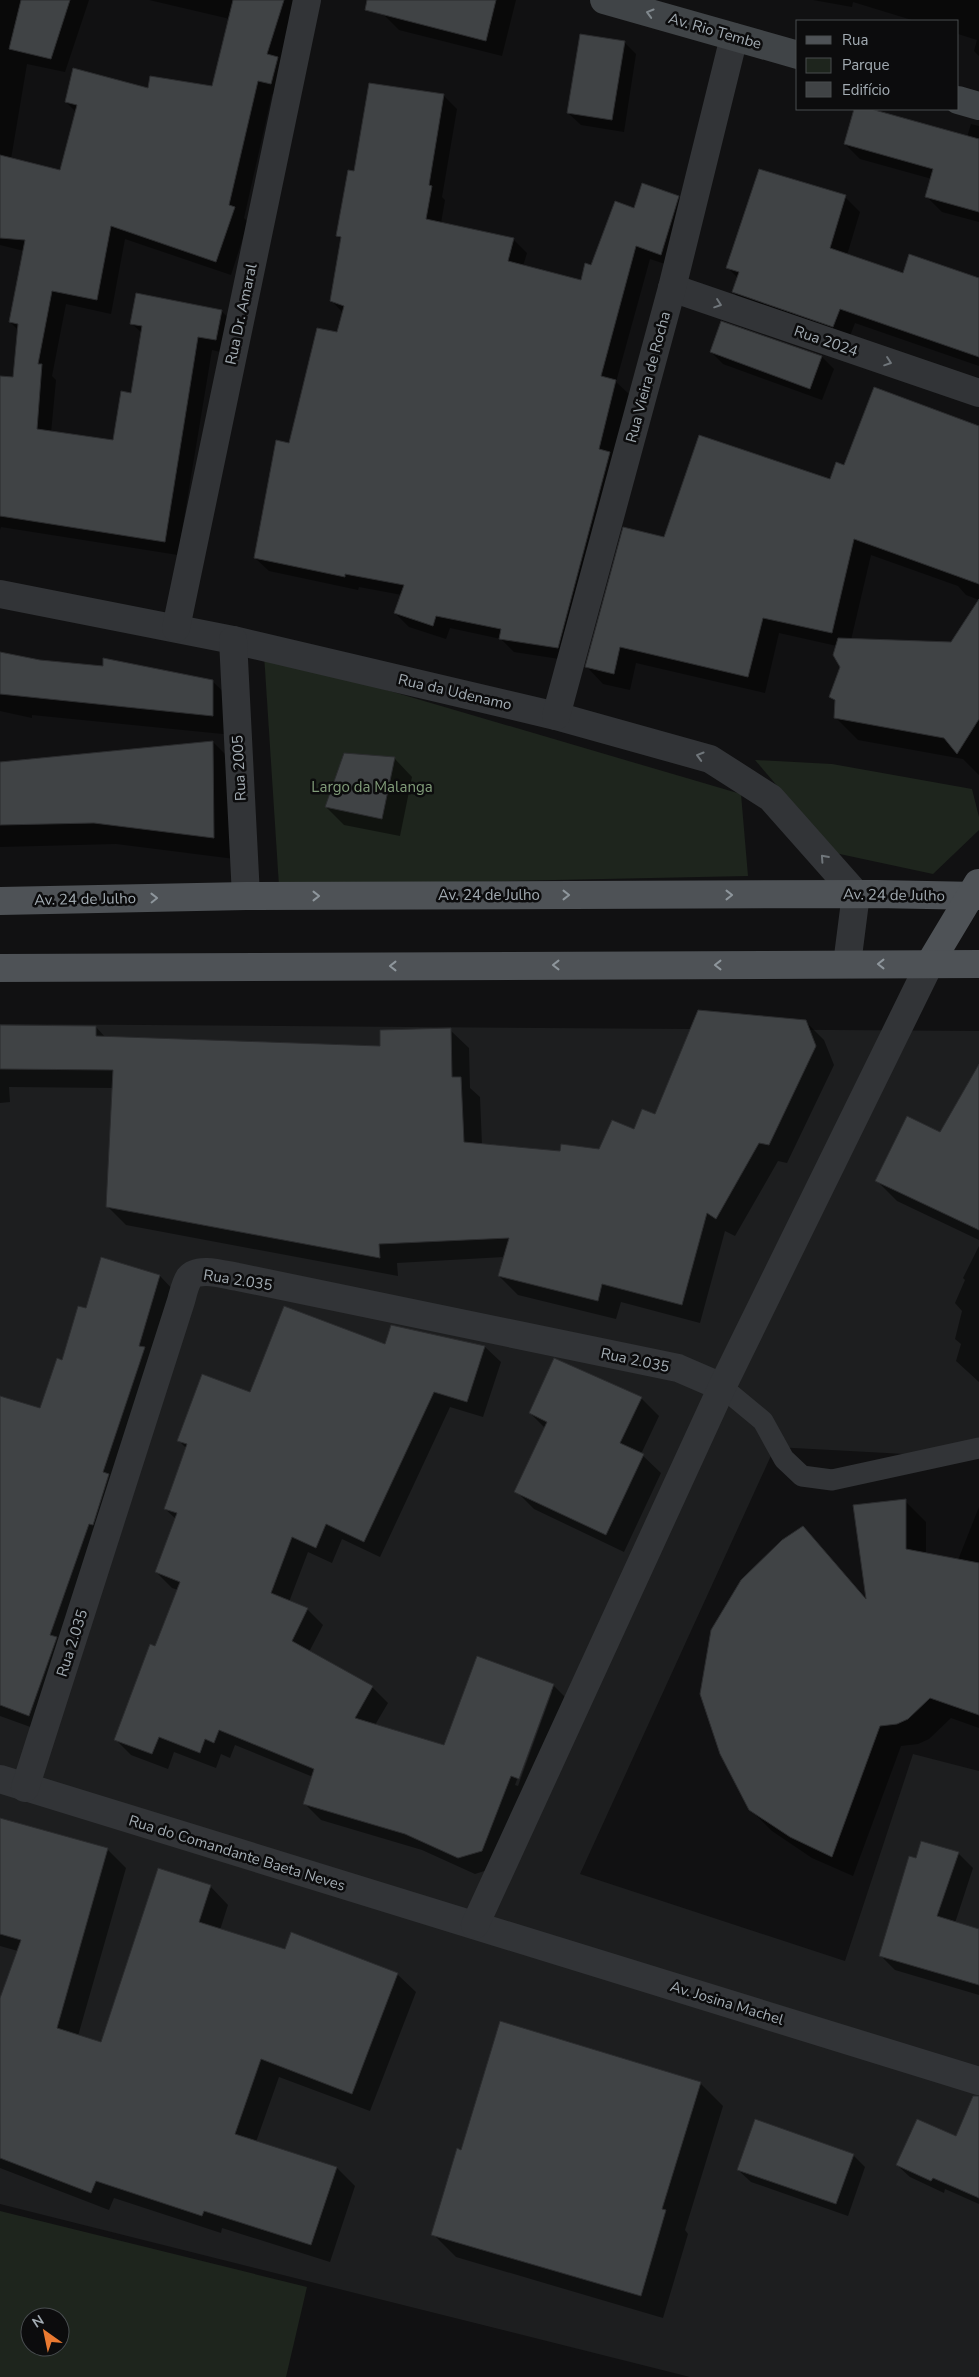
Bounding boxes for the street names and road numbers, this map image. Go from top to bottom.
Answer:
street label: Av. Rio Tembe [666,8,764,54]
street label: Rua Dr. Amaral [220,261,262,367]
street label: Rua Vieira de Rocha [621,309,675,445]
street label: Rua 2024 [791,321,861,361]
street label: Rua da Udenamo [396,669,514,715]
street label: Rua 2005 [227,734,251,802]
street label: Av. 24 de Julho [843,884,945,906]
street label: Av. 24 de Julho [438,885,540,905]
street label: Av. 24 de Julho [34,888,136,910]
street label: Rua 2.035 [202,1265,274,1295]
street label: Rua 2.035 [599,1343,671,1377]
street label: Rua 2.035 [52,1607,92,1679]
street label: Rua do Comandante Baeta Neves [126,1810,348,1896]
street label: Av. Josina Machel [668,1976,787,2030]

